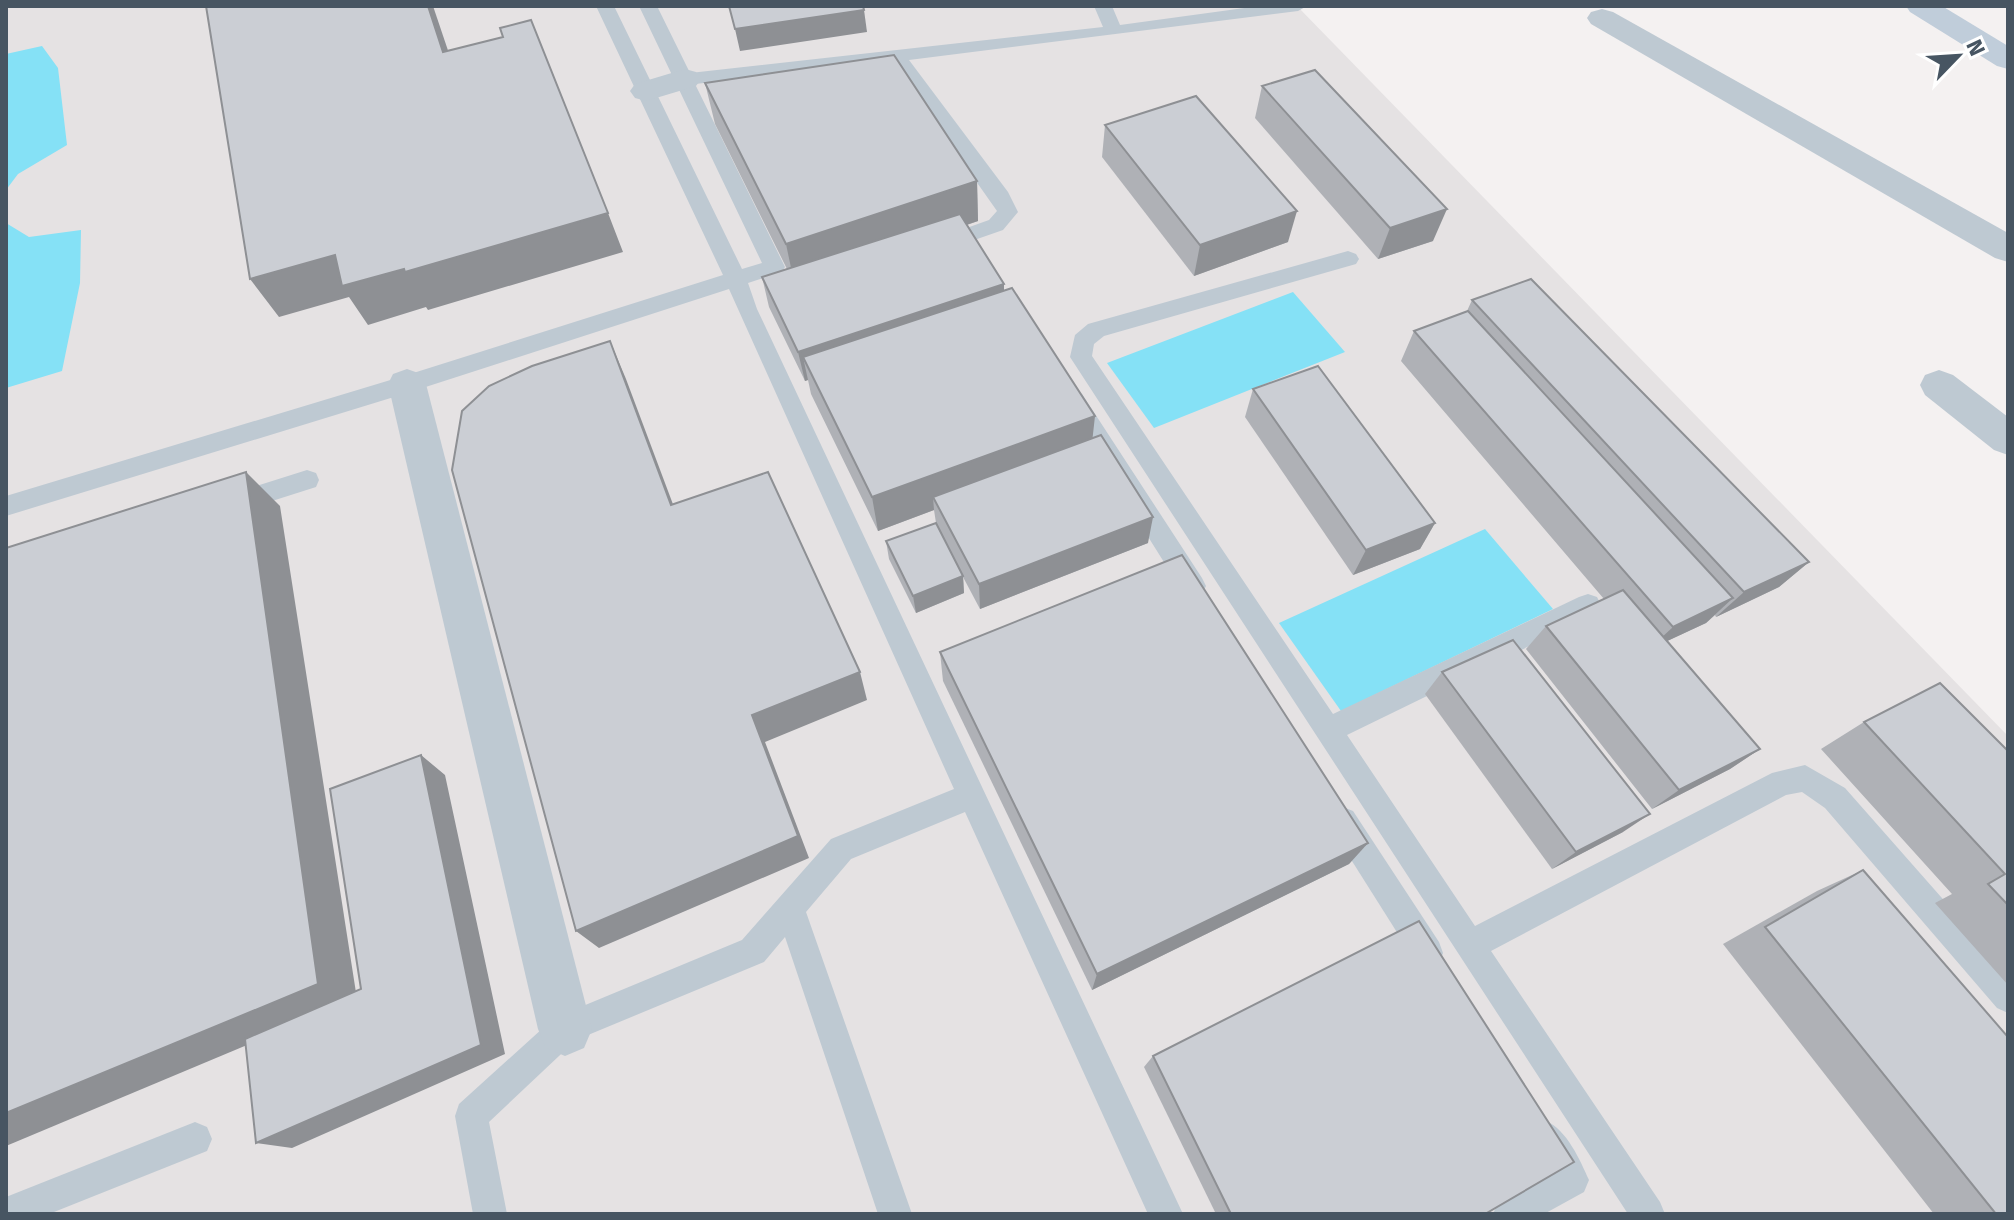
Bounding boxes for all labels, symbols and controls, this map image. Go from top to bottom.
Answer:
north arrow [1918,16,1998,96]
text: N [1960,35,1991,60]

